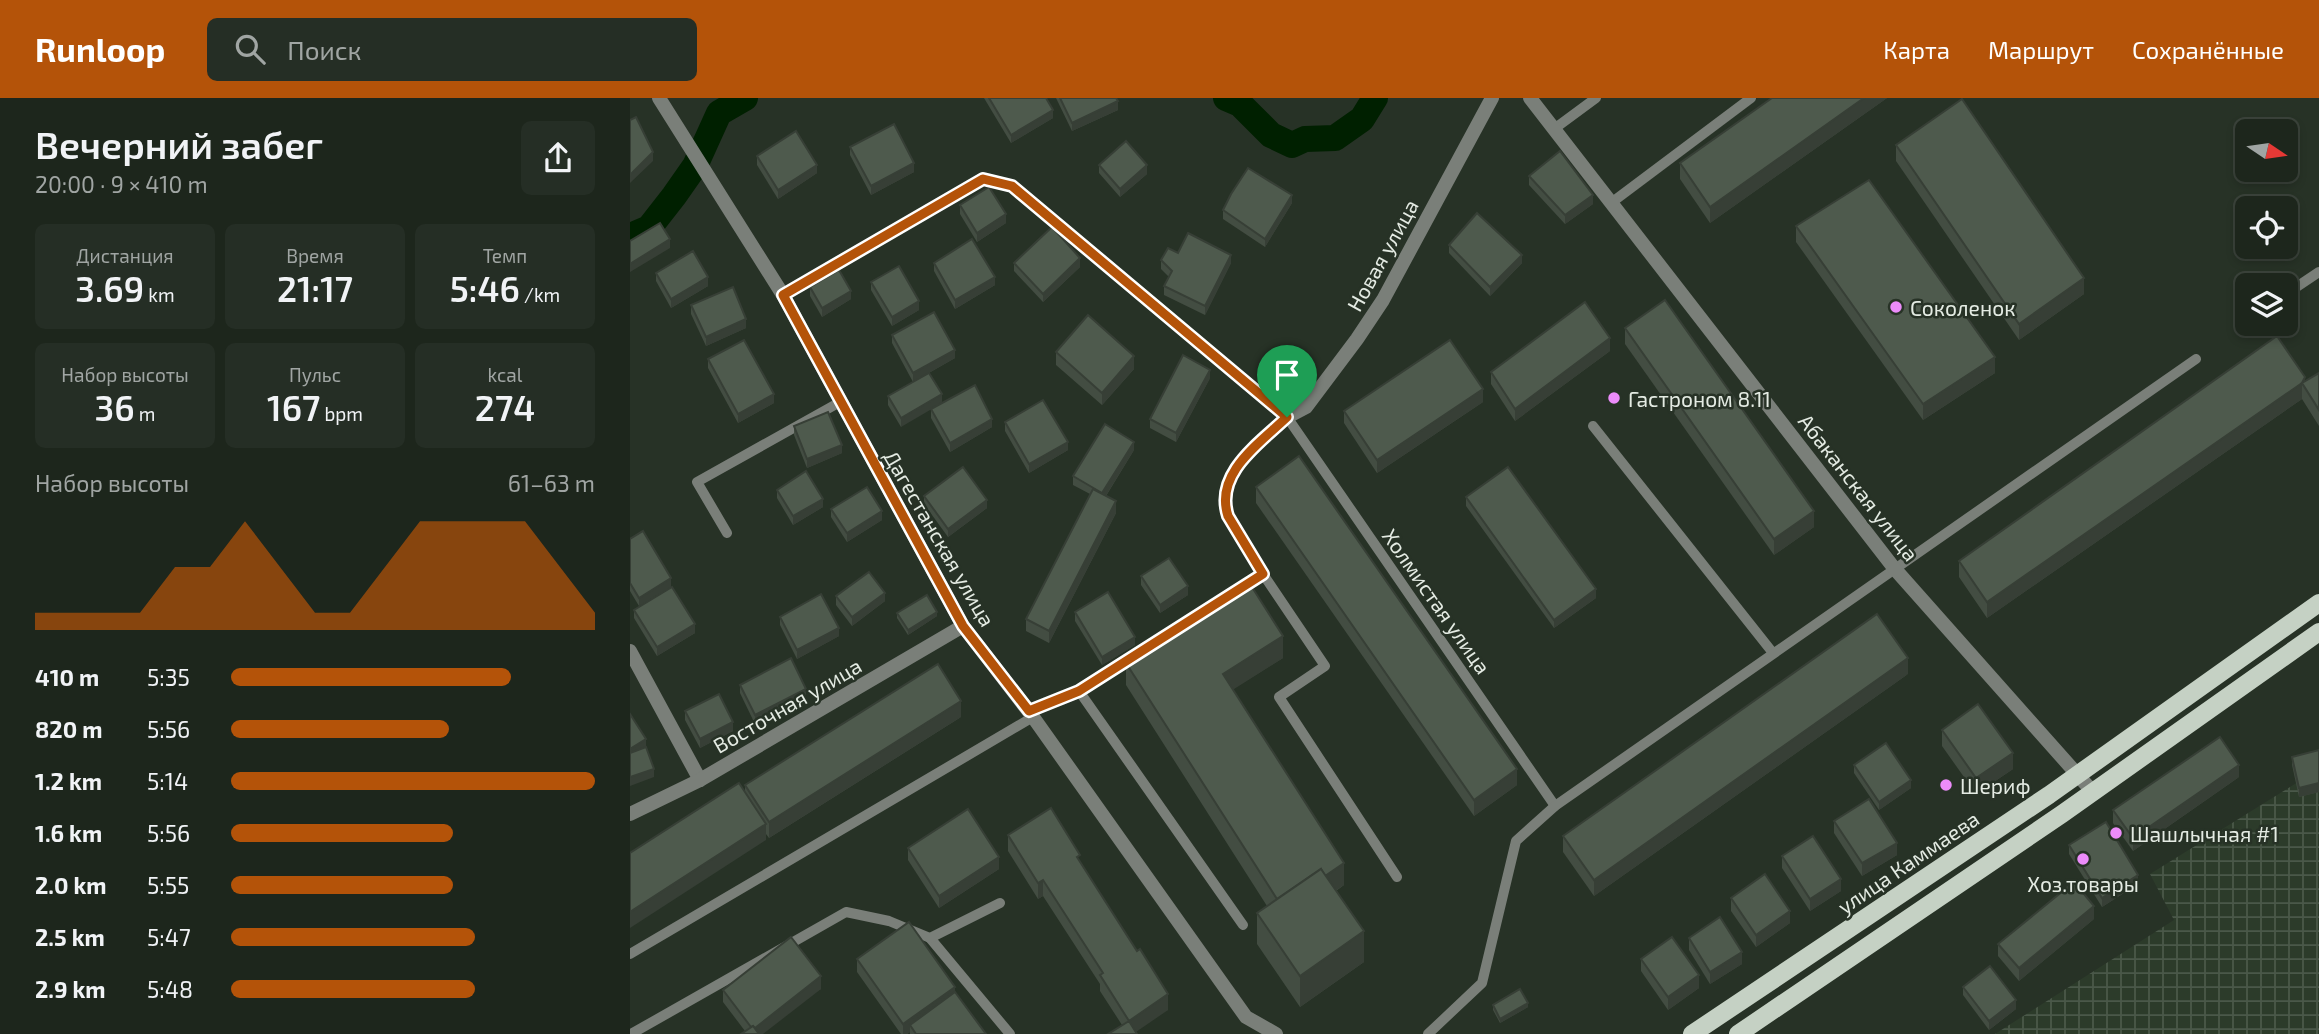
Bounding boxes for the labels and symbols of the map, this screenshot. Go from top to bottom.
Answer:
north arrow [2235,119,2298,182]
street label: Новая улица [1341,195,1424,316]
place label: Соколенок [1910,295,2015,320]
marker: Соколенок [1888,299,1904,315]
pin [1257,345,1317,417]
place label: Гастроном 8.11 [1628,386,1771,411]
marker: Гастроном 8.11 [1606,390,1622,406]
street label: Абаканская улица [1793,409,1924,566]
street label: Дагестанская улица [878,445,1001,631]
street label: Холмистая улица [1377,524,1496,679]
street label: Восточная улица [708,652,866,758]
place label: Шериф [1960,773,2031,798]
marker: Шериф [1938,777,1954,793]
street label: улица Каммаева [1833,805,1984,919]
place label: Шашлычная #1 [2130,821,2279,846]
marker: Шашлычная #1 [2108,825,2124,841]
marker: Хоз.товары [2075,851,2091,867]
place label: Хоз.товары [2027,871,2139,896]

